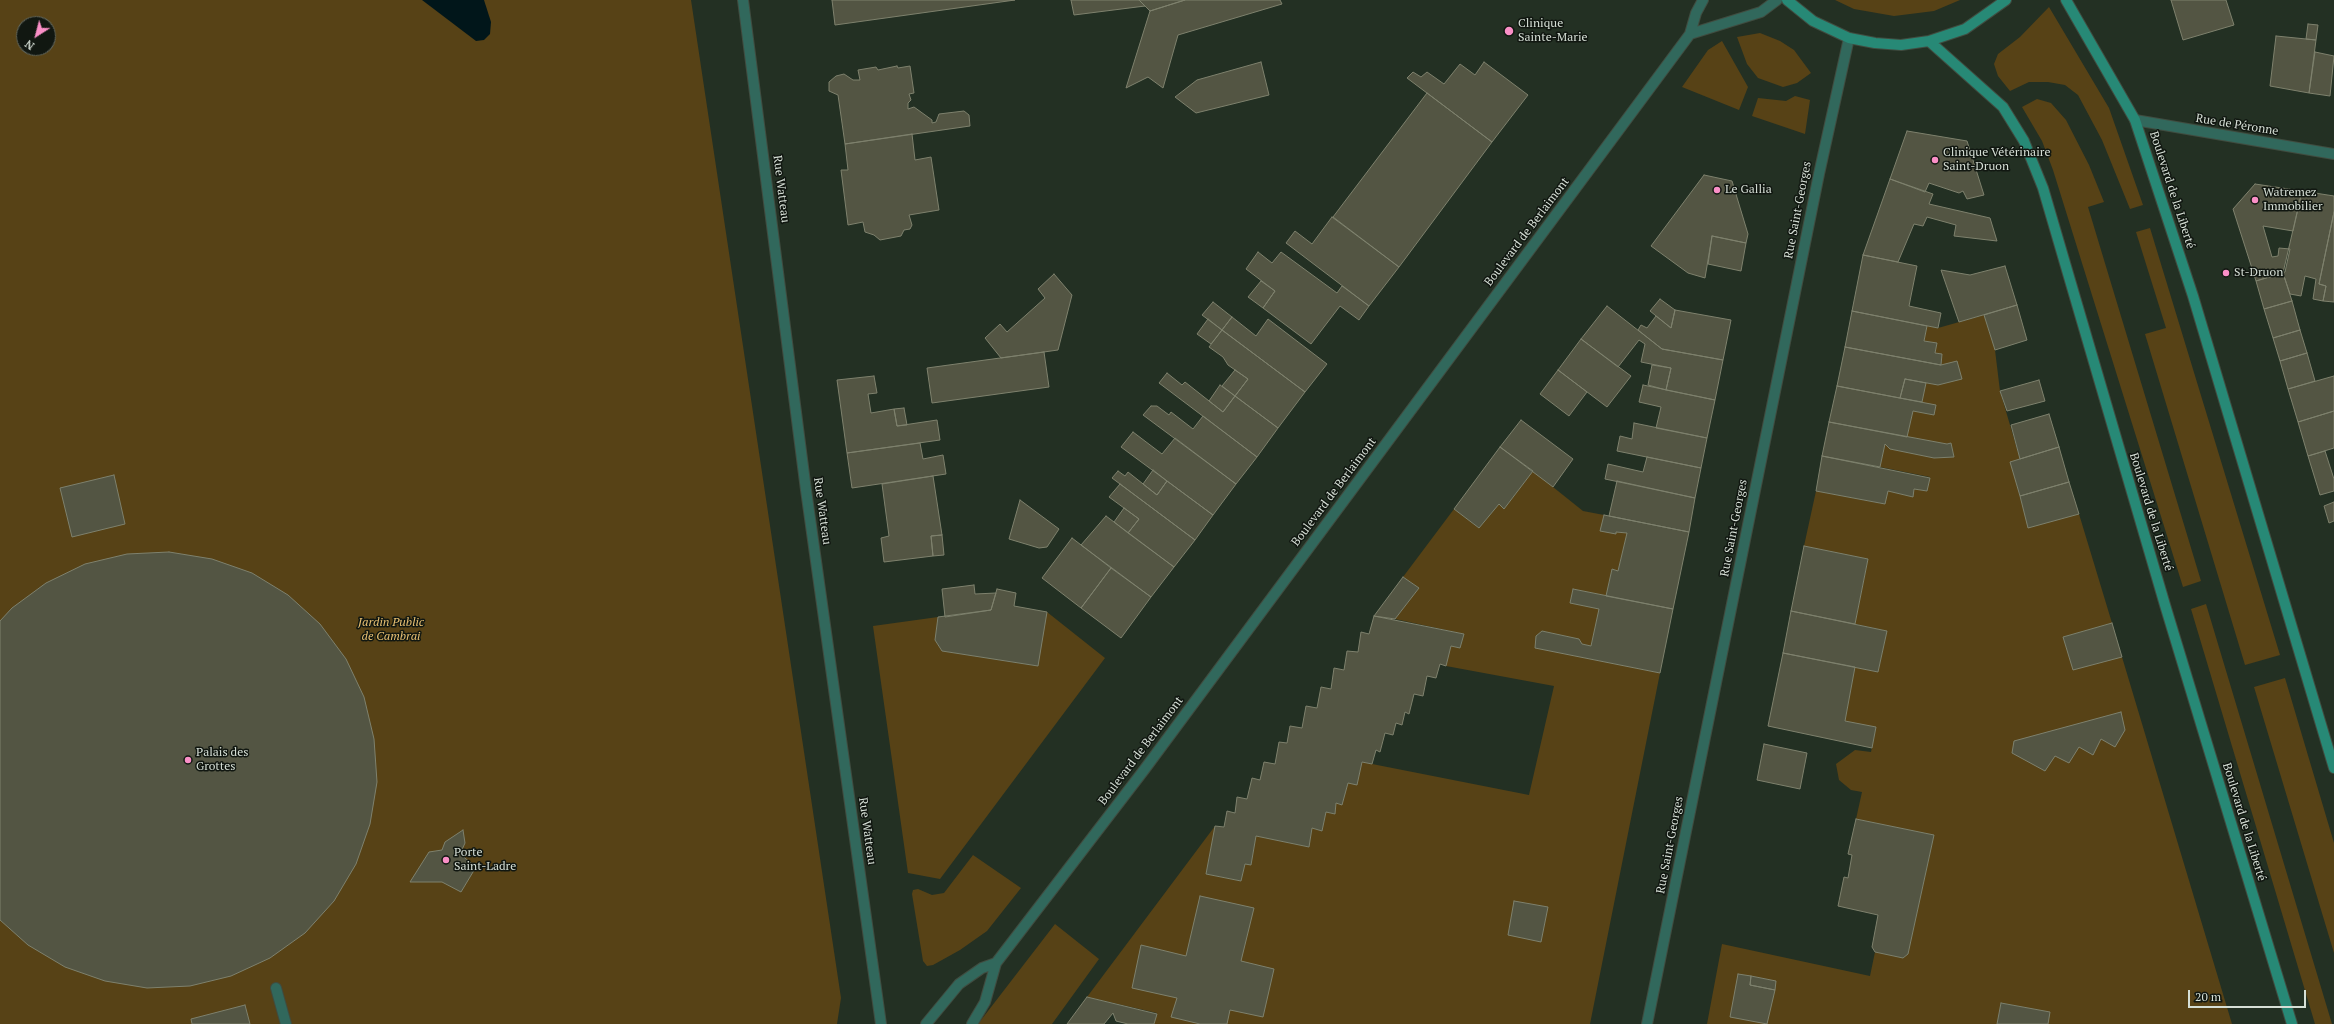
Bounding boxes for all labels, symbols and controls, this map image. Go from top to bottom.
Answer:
north arrow [16,16,56,56]
place label: Clinique Sainte-Marie [1518,17,1588,45]
marker: Clinique Sainte-Marie [1503,25,1515,37]
text: N [22,37,37,53]
street label: Rue de Péronne [2195,111,2279,139]
street label: Boulevard de la Liberté [2146,129,2198,251]
place label: Clinique Vétérinaire Saint-Druon [1943,146,2050,174]
street label: Rue Watteau [770,154,792,224]
marker: Clinique Vétérinaire Saint-Druon [1930,155,1940,165]
street label: Rue Saint-Georges [1781,160,1815,260]
street label: Boulevard de Berlaimont [1481,175,1573,289]
place label: Le Gallia [1725,183,1772,197]
marker: Le Gallia [1712,185,1722,195]
place label: Watremez Immobilier [2263,186,2323,214]
marker: Watremez Immobilier [2250,195,2260,205]
place label: St-Druon [2234,266,2283,280]
marker: St-Druon [2221,268,2231,278]
street label: Boulevard de Berlaimont [1288,435,1380,549]
street label: Boulevard de la Liberté [2126,451,2176,573]
street label: Rue Watteau [810,476,834,546]
street label: Rue Saint-Georges [1717,478,1751,578]
park label: Jardin Public de Cambrai [358,616,424,644]
street label: Boulevard de Berlaimont [1095,694,1187,808]
place label: Palais des Grottes [196,746,248,774]
marker: Palais des Grottes [183,755,193,765]
street label: Boulevard de la Liberté [2219,761,2269,883]
street label: Rue Saint-Georges [1653,795,1687,895]
street label: Rue Watteau [855,796,879,866]
place label: Porte Saint-Ladre [454,846,516,874]
marker: Porte Saint-Ladre [441,855,451,865]
scale bar [2190,982,2308,1008]
text: 20 m [2195,989,2221,1004]

